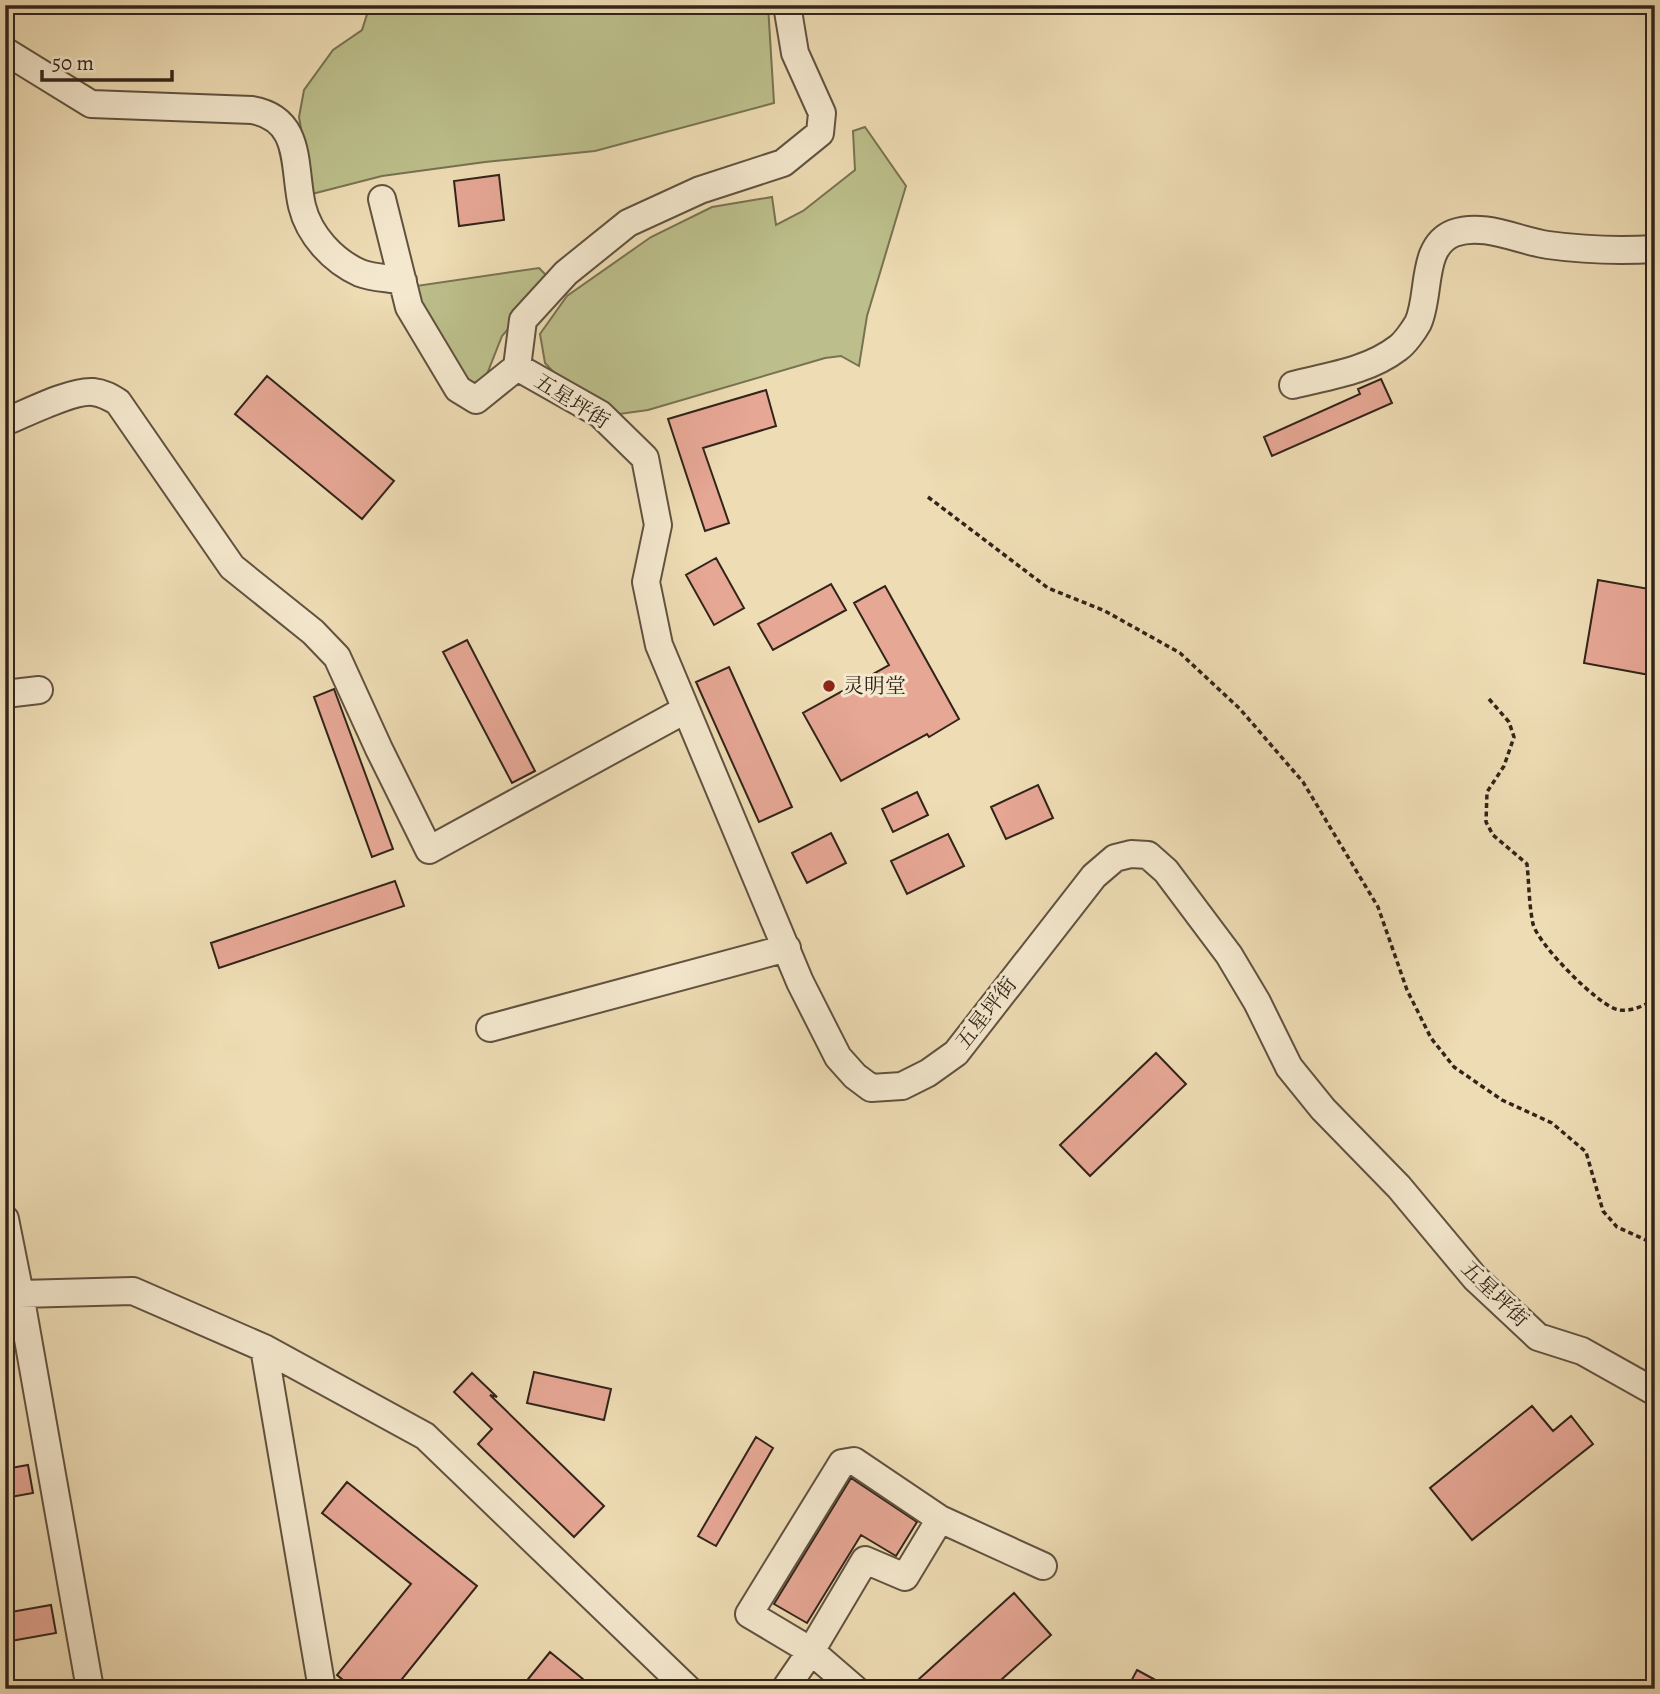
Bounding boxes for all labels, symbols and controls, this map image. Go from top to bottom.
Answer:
scale bar [42,38,172,82]
text: 50 m [52,49,94,77]
street label: 五星坪街 [529,367,615,435]
place label: 灵明堂 [843,672,906,700]
marker: 灵明堂 [821,678,837,694]
street label: 五星坪街 [949,971,1023,1055]
street label: 五星坪街 [1455,1255,1535,1333]

